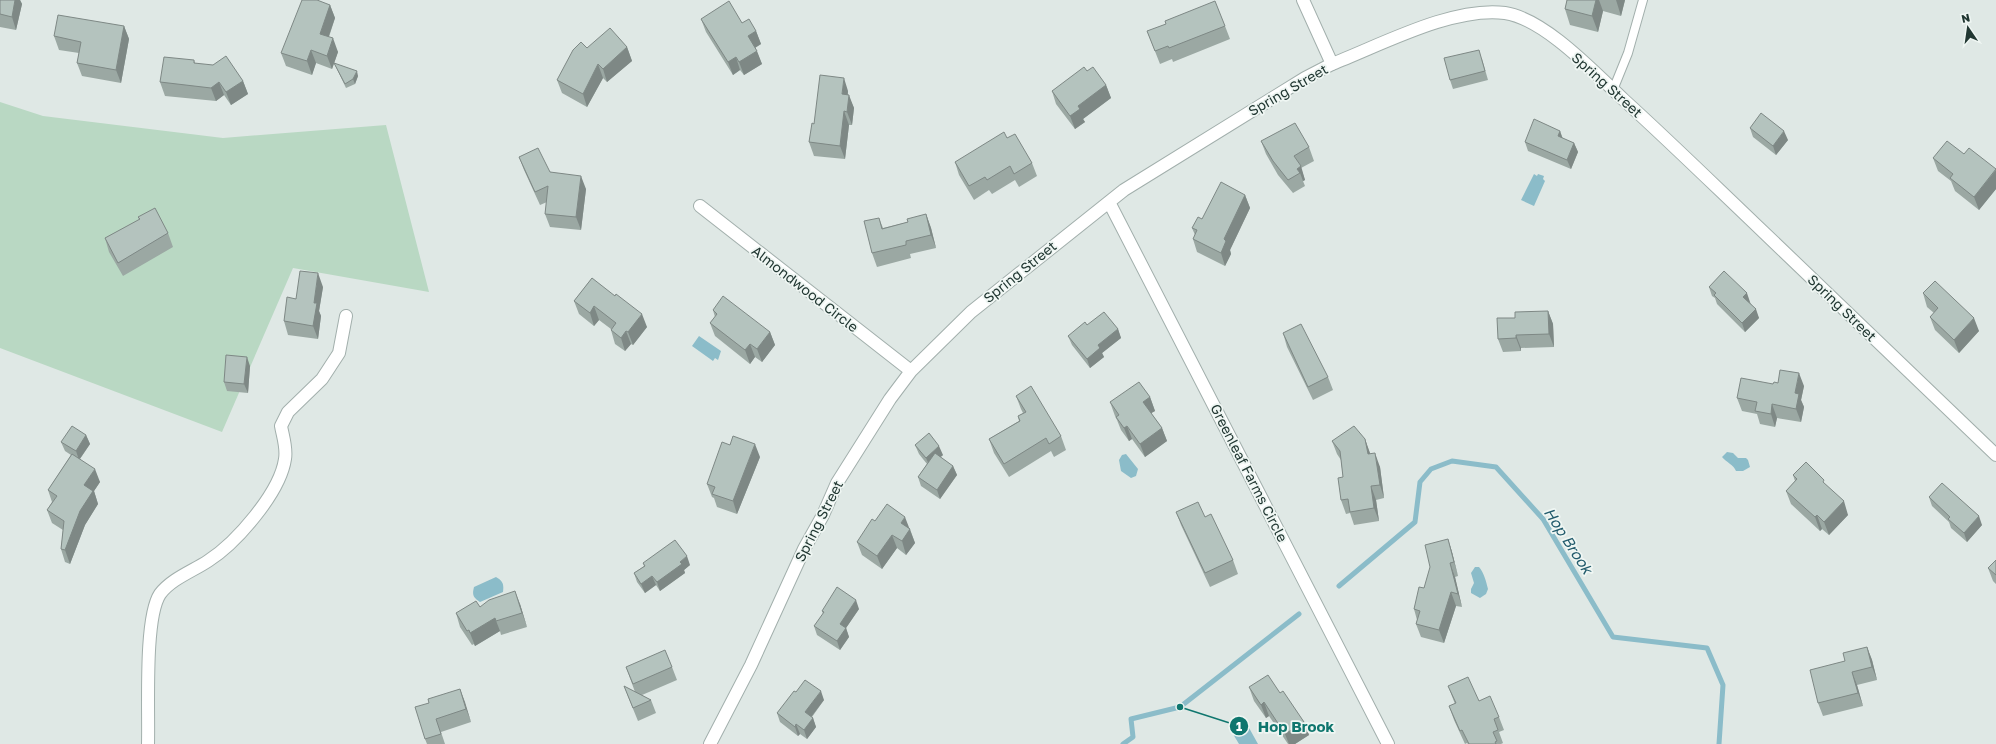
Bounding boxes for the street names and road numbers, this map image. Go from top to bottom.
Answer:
street label: Spring Street [1569,49,1646,121]
street label: Spring Street [1245,60,1331,119]
street label: Spring Street [980,237,1060,306]
street label: Almondwood Circle [749,242,862,335]
street label: Spring Street [1804,271,1880,345]
street label: Greenleaf Farms Circle [1207,401,1292,545]
street label: Spring Street [791,477,846,564]

